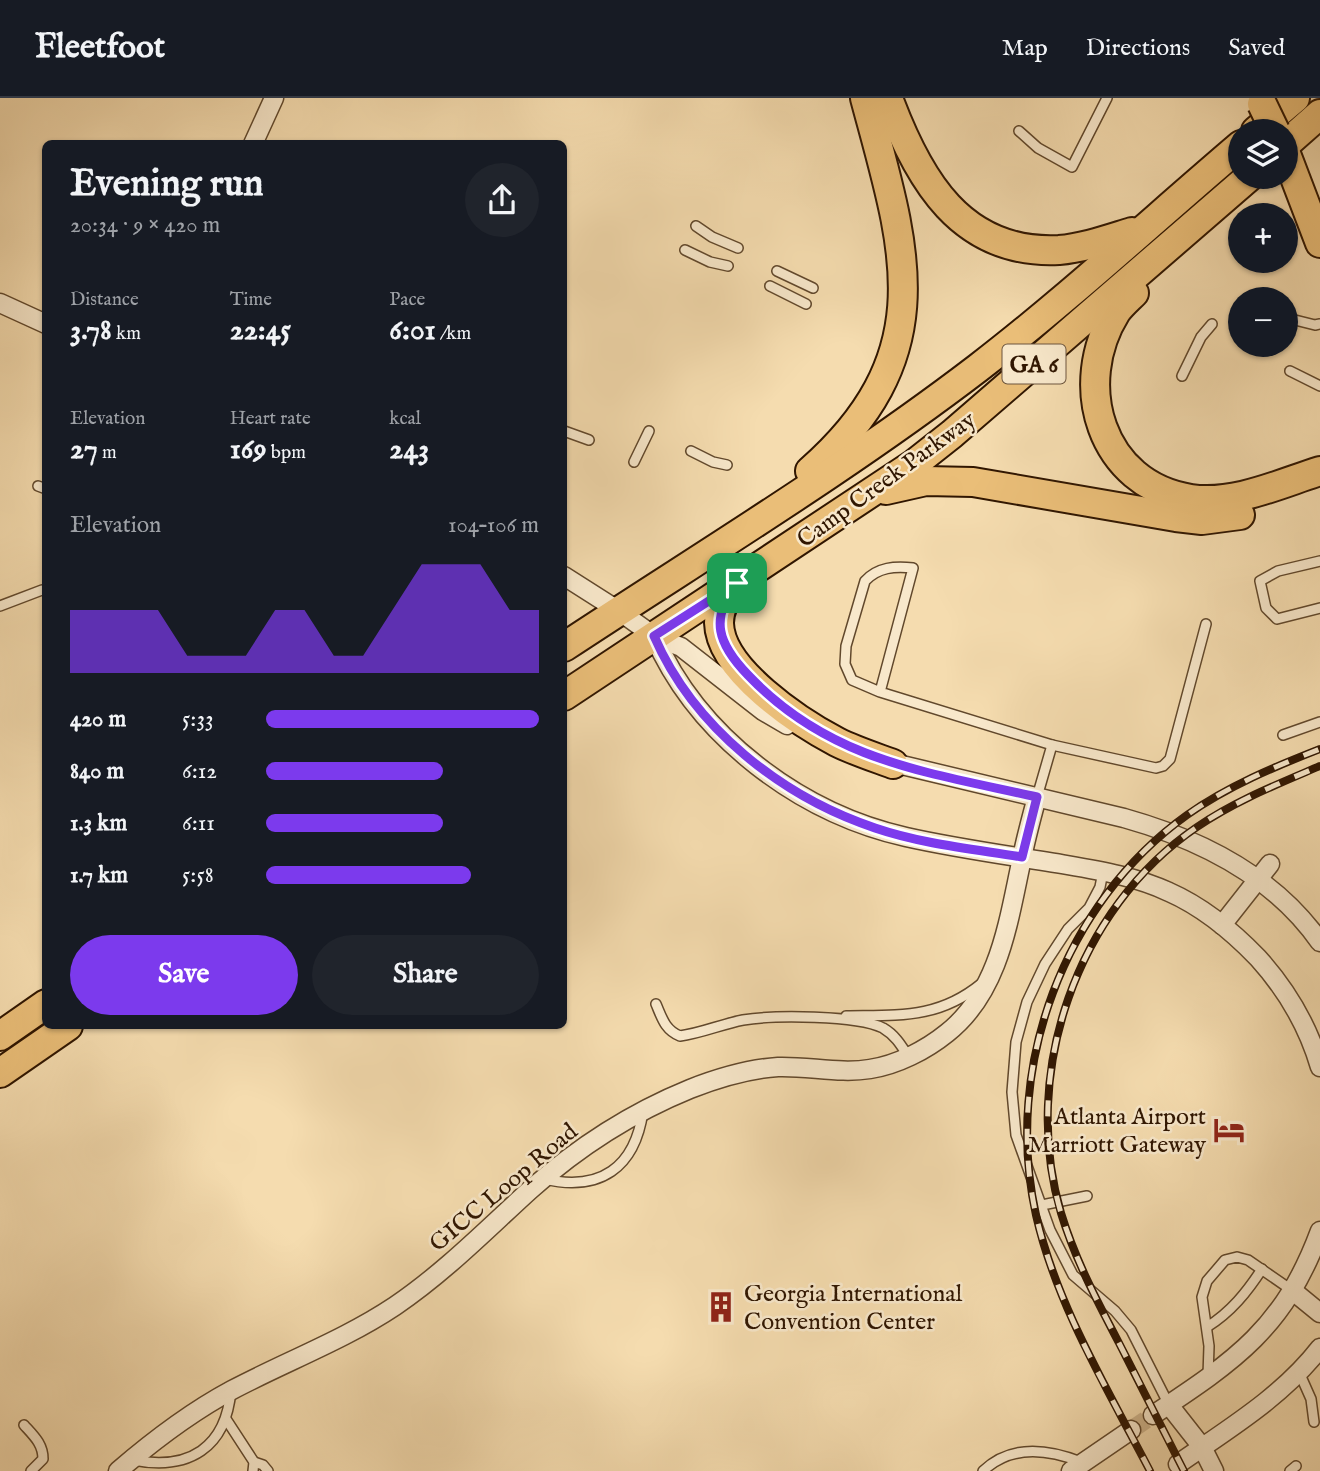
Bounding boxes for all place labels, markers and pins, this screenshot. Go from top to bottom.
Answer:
pin [707,553,767,613]
place label: Atlanta Airport Marriott Gateway [1028,1102,1206,1161]
hotel icon: Atlanta Airport Marriott Gateway [1212,1113,1246,1147]
place label: Georgia International Convention Center [744,1279,963,1338]
building icon: Georgia International Convention Center [704,1290,738,1324]

